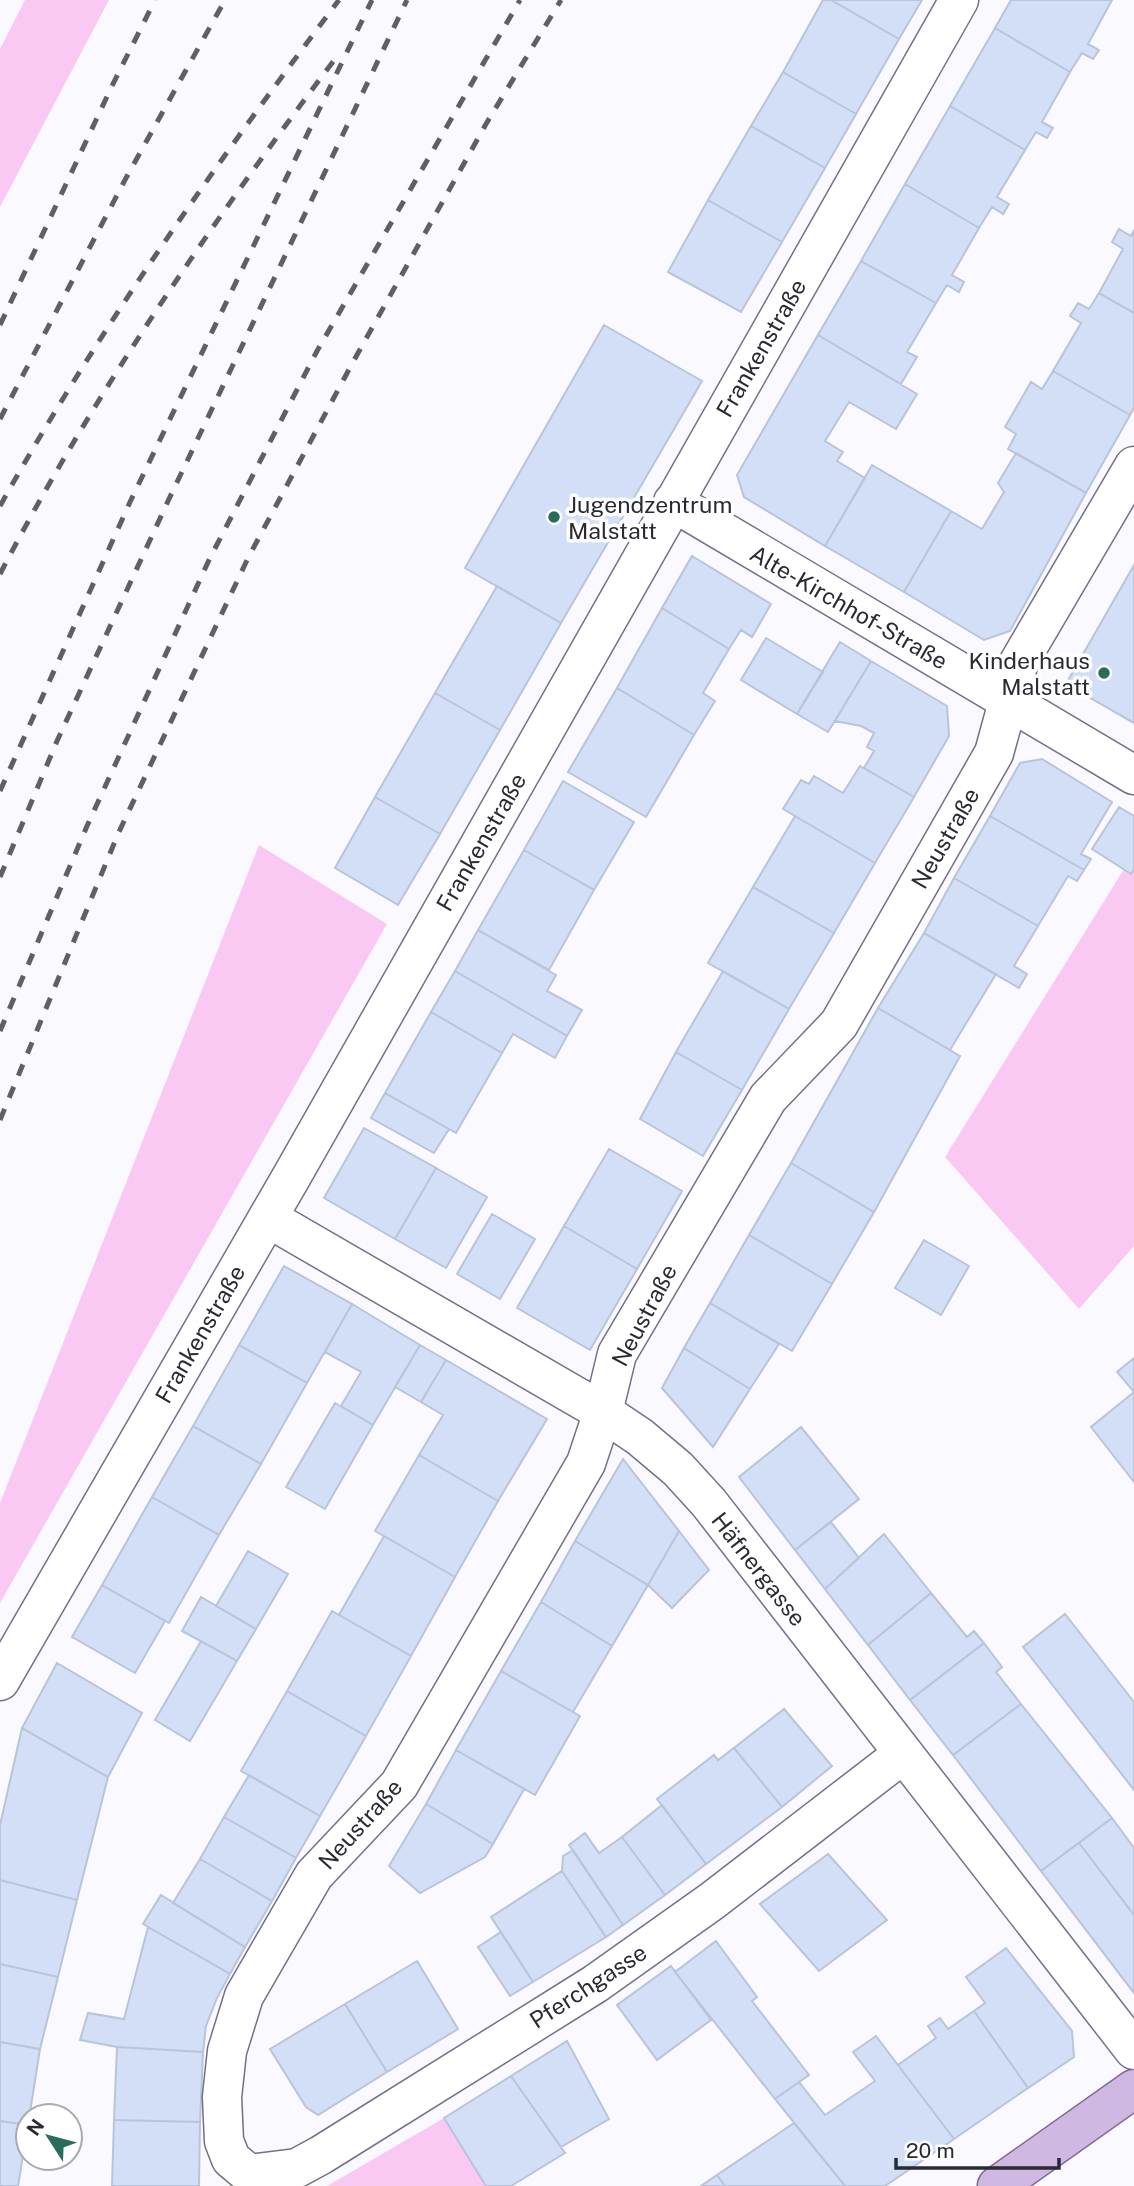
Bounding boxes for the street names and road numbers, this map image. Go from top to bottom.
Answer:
street label: Frankenstraße [711,274,811,422]
street label: Alte-Kirchhof-Straße [745,539,953,675]
street label: Frankenstraße [431,768,531,916]
street label: Neustraße [905,783,985,893]
street label: Neustraße [606,1259,682,1371]
street label: Frankenstraße [150,1260,250,1408]
street label: Häfnergasse [706,1507,812,1631]
street label: Neustraße [313,1773,407,1875]
street label: Pferchgasse [524,1938,652,2034]

